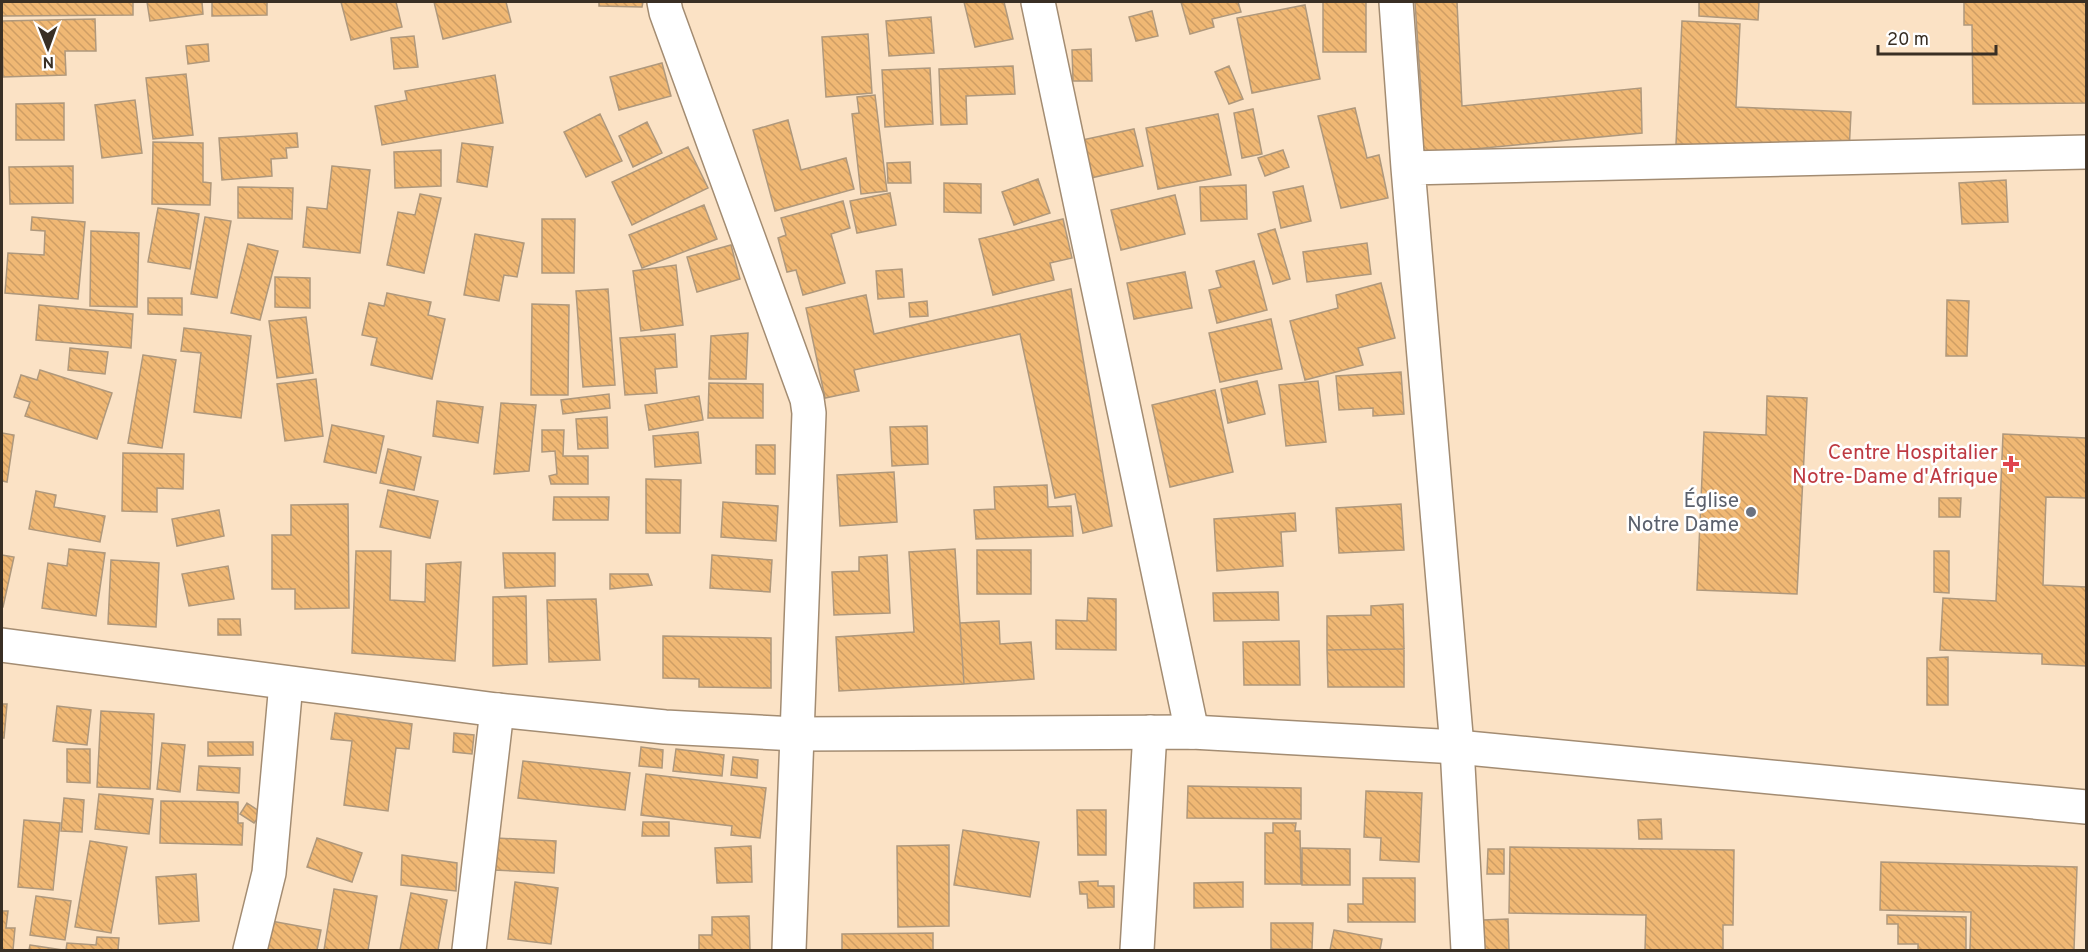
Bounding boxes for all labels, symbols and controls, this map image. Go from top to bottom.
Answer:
north arrow [18,18,78,78]
scale bar [1878,18,1996,56]
text: 20 m [1887,29,1929,52]
text: N [42,51,54,71]
place label: Centre Hospitalier Notre-Dame d'Afrique [1792,440,1998,491]
marker: Centre Hospitalier Notre-Dame d'Afrique [2002,455,2020,473]
place label: Église Notre Dame [1627,487,1739,539]
marker: Église Notre Dame [1744,505,1758,519]

